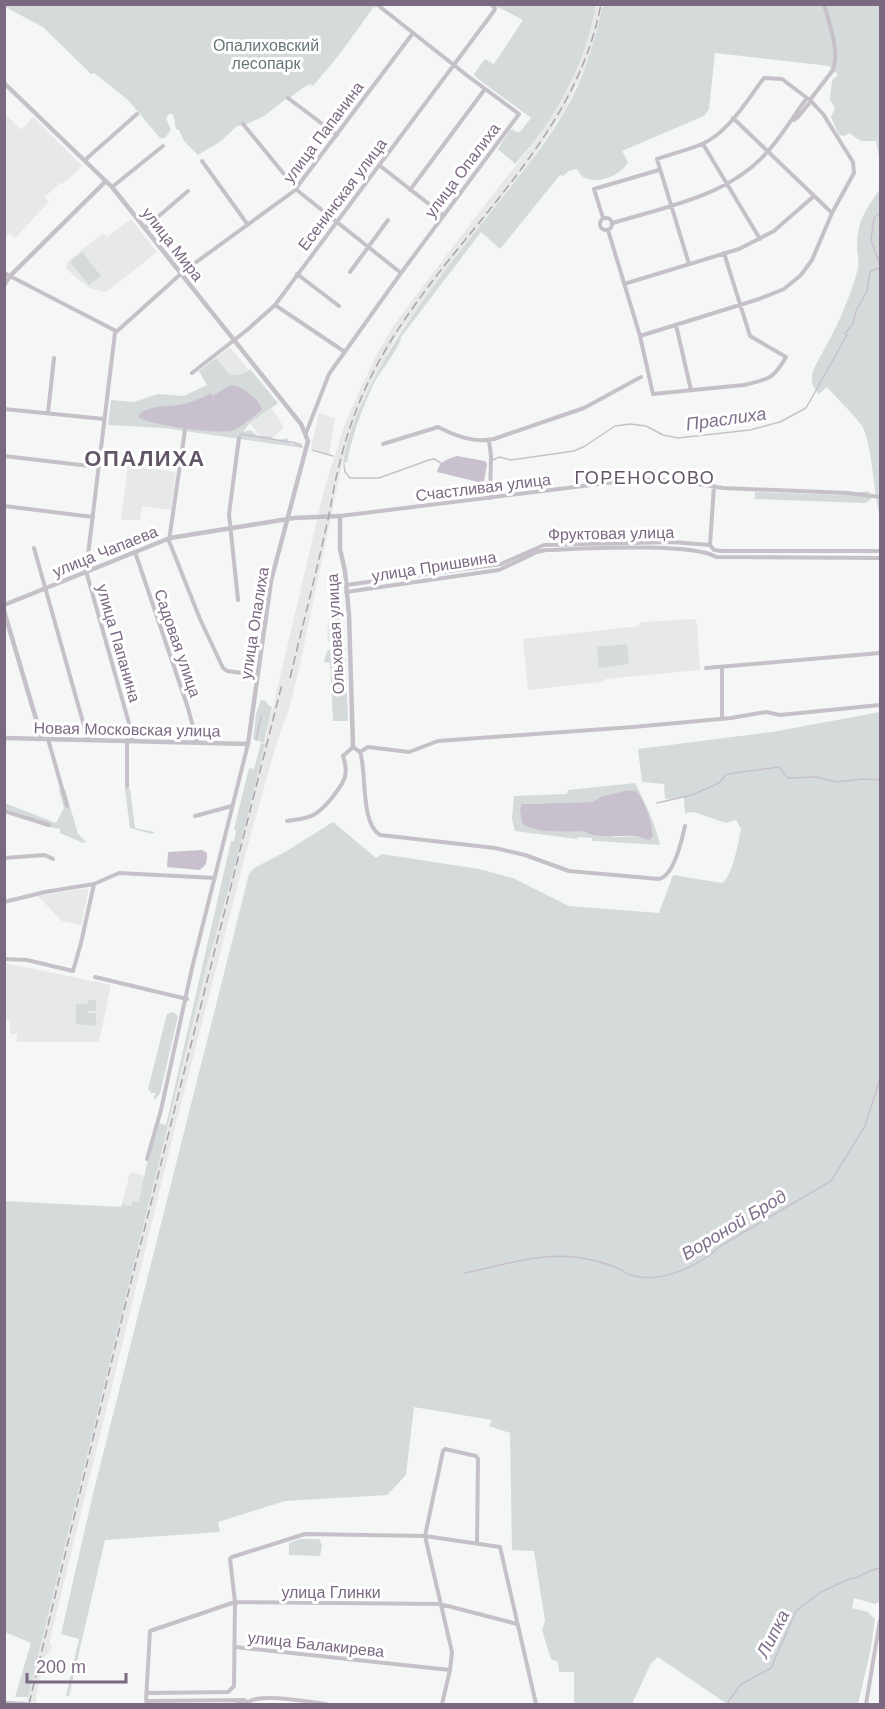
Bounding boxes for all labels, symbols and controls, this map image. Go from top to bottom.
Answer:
park label: Опалиховский лесопарк [213,37,319,72]
street label: улица Папанина [280,78,367,186]
street label: улица Опалиха [421,120,503,221]
street label: Есенинская улица [295,135,390,253]
street label: улица Мира [139,204,207,284]
water label: Праслиха [684,403,768,435]
district label: ОПАЛИХА [84,446,206,471]
district label: ГОРЕНОСОВО [575,468,715,488]
street label: Счастливая улица [414,471,552,504]
street label: улица Чапаева [50,523,160,580]
street label: Фруктовая улица [548,524,674,543]
street label: улица Пришвина [371,548,498,585]
street label: улица Опалиха [237,566,272,680]
street label: Ольховая улица [324,573,347,695]
street label: улица Папанина [94,582,144,704]
street label: Садовая улица [151,587,204,700]
street label: Новая Московская улица [33,719,221,740]
water label: Вороной Брод [678,1186,790,1264]
street label: улица Глинки [281,1584,381,1601]
water label: Липка [752,1607,793,1662]
street label: улица Балакирева [247,1629,385,1660]
scale bar [27,1646,126,1684]
text: 200 m [36,1657,86,1677]

